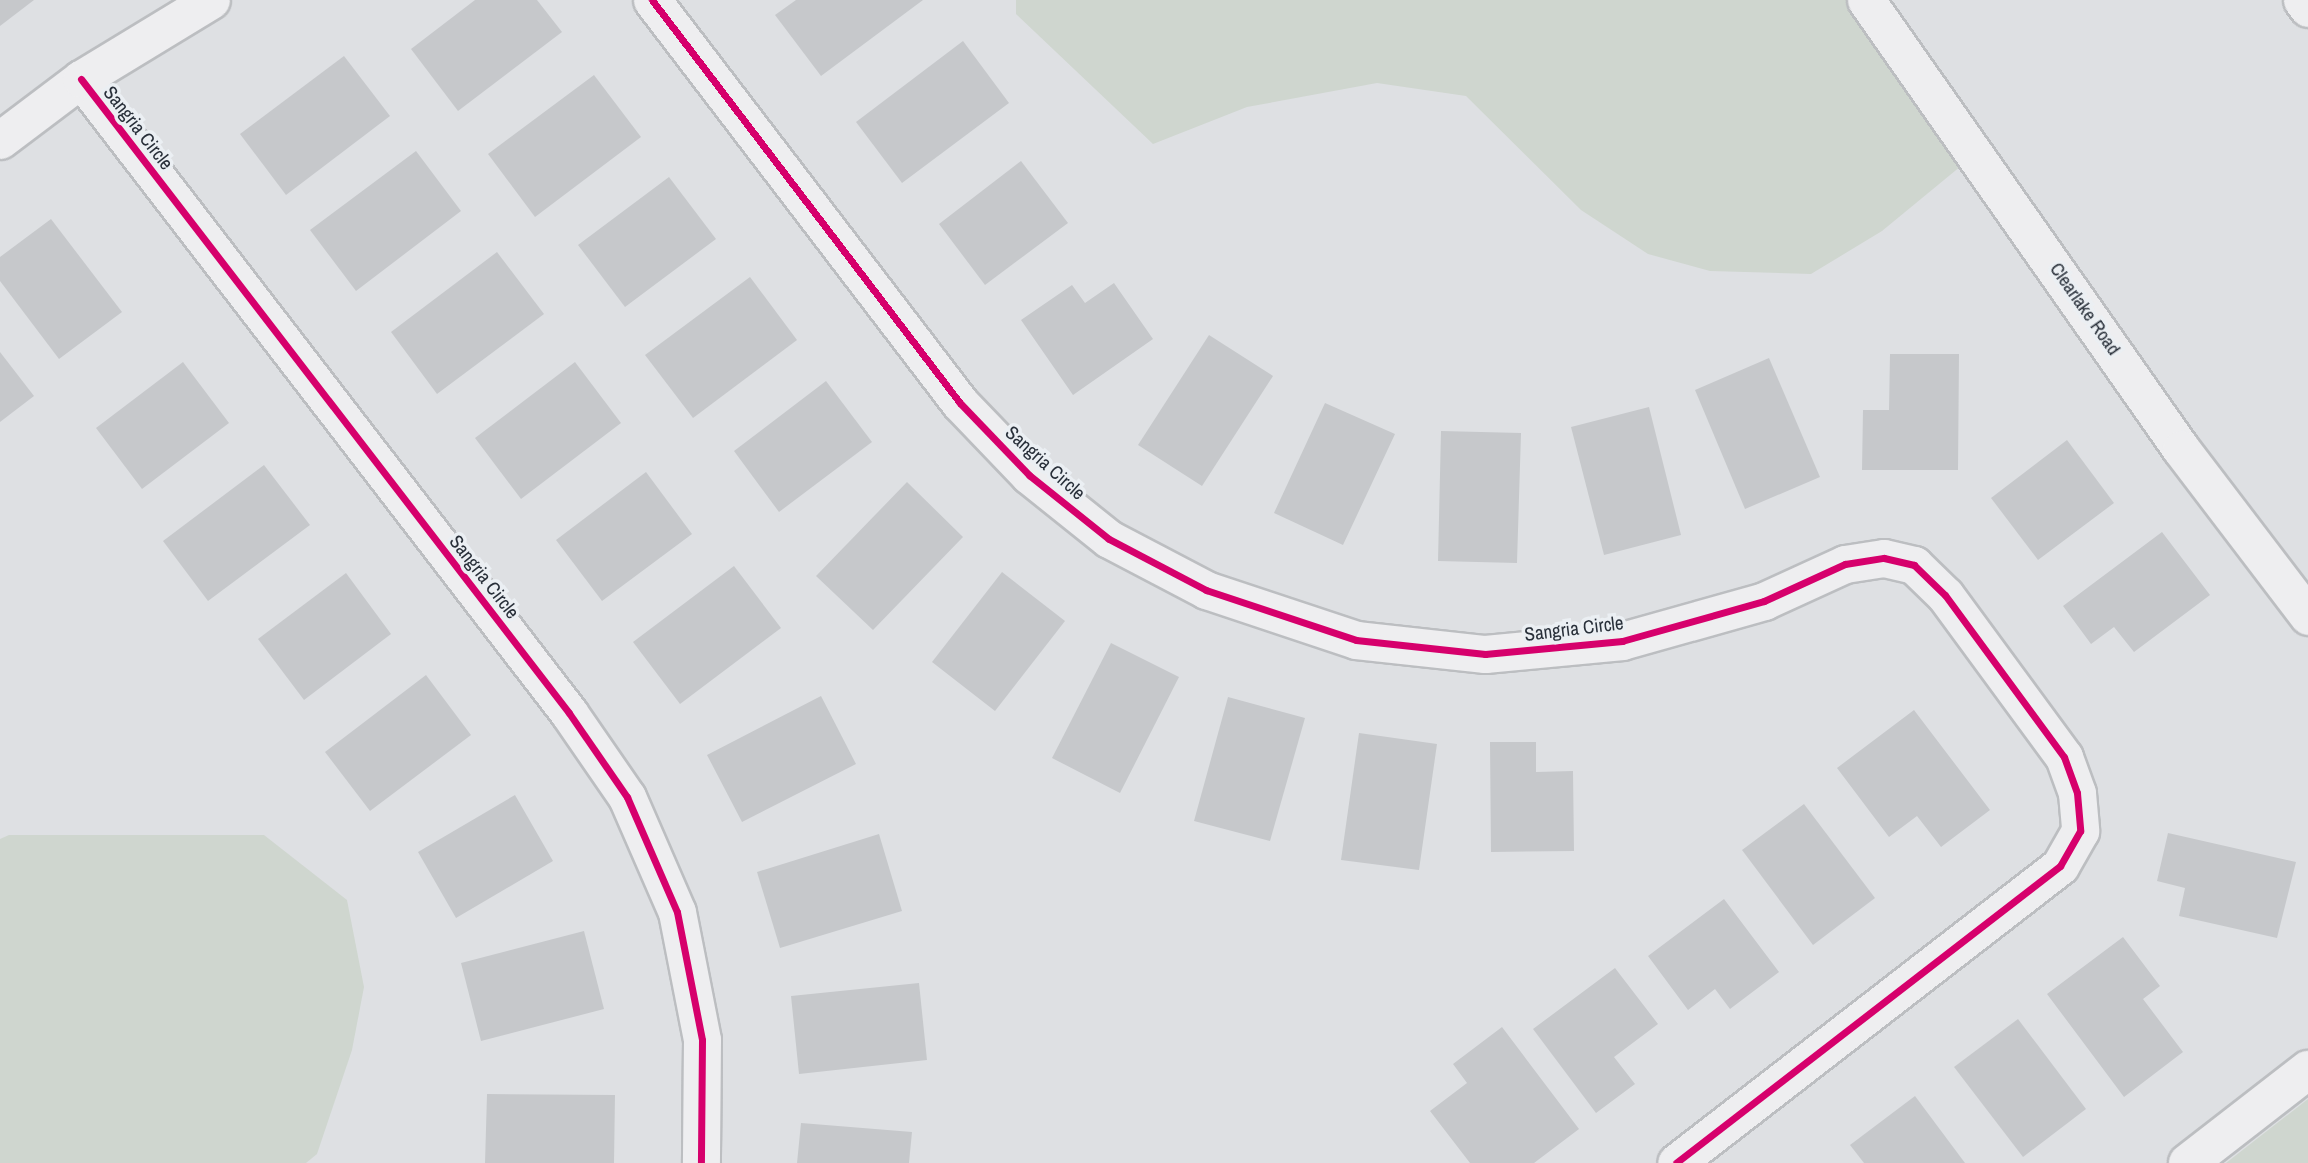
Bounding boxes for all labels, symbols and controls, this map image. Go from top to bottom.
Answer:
street label: Sangria Circle [98,82,178,174]
street label: Clearlake Road [2045,258,2125,360]
street label: Sangria Circle [1000,421,1090,505]
street label: Sangria Circle [444,531,524,623]
street label: Sangria Circle [1523,612,1625,646]

